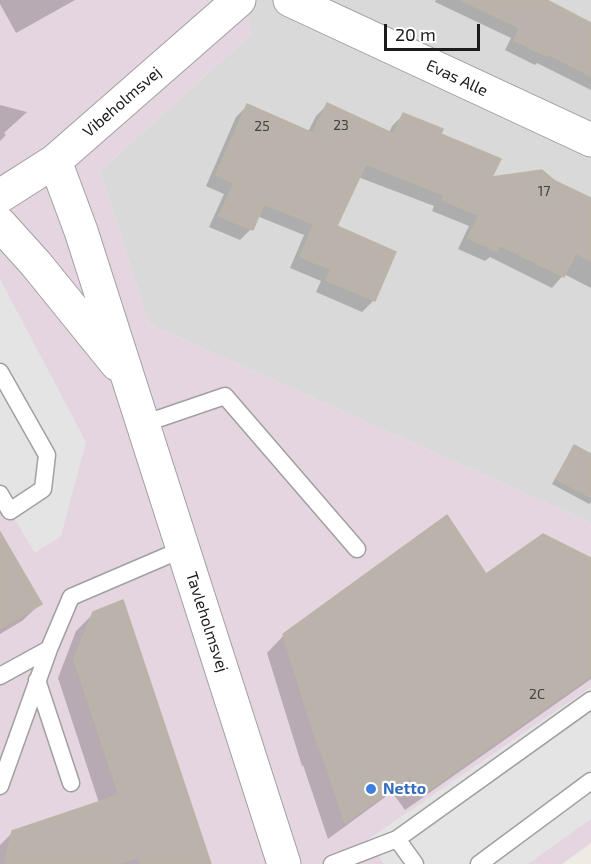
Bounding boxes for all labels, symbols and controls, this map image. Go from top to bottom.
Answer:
scale bar [387,12,483,50]
text: 20 m [395,23,436,45]
street label: Evas Alle [423,55,491,101]
street label: Vibeholmsvej [79,63,165,141]
house number: 23 [333,117,349,133]
house number: 25 [254,118,270,134]
house number: 17 [538,183,550,199]
street label: Tavleholmsvej [182,569,232,675]
house number: 2C [529,686,545,702]
place label: Netto [383,779,426,799]
marker: Netto [364,782,378,796]

